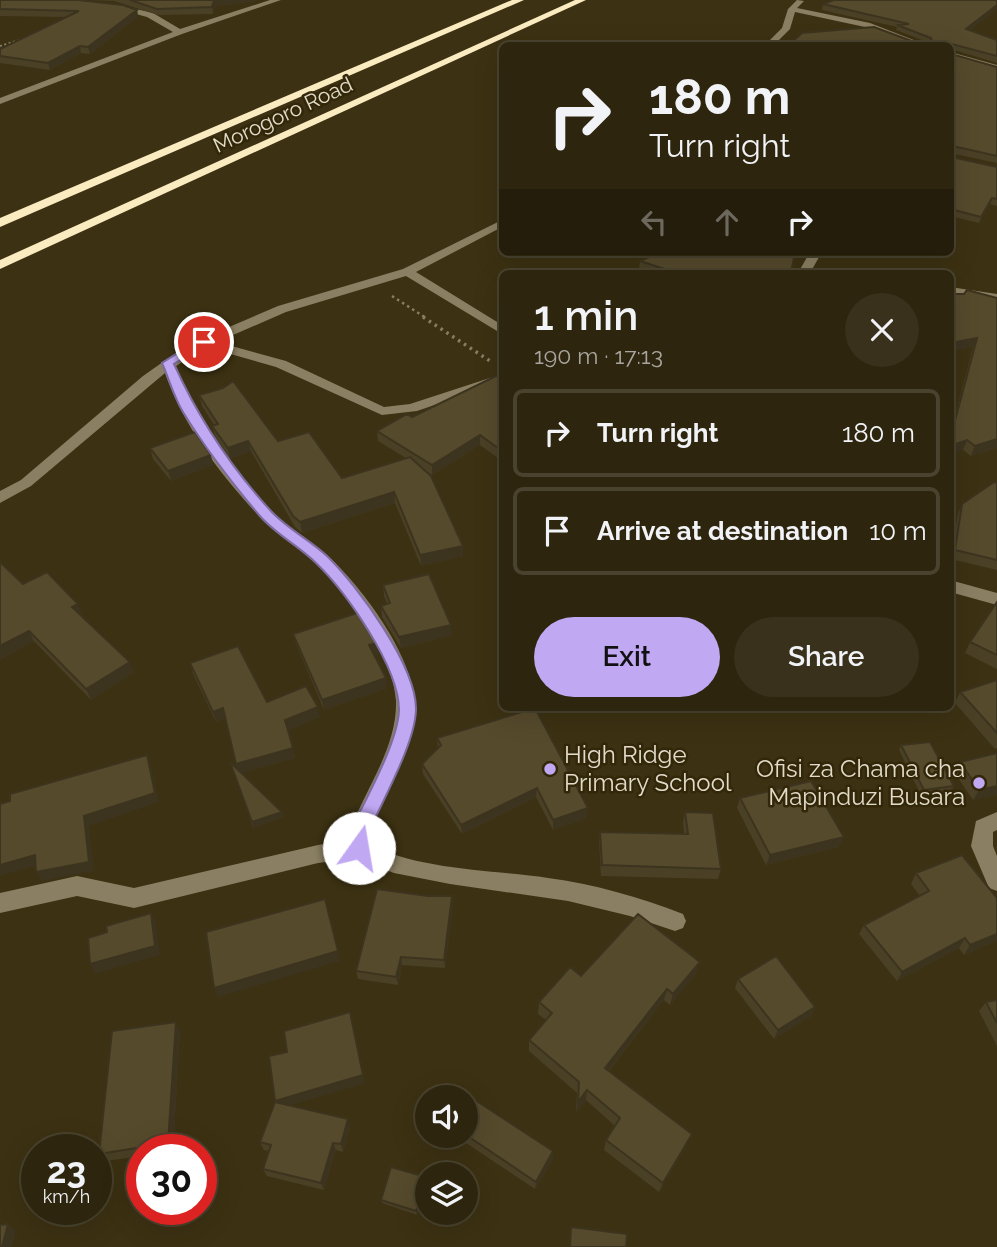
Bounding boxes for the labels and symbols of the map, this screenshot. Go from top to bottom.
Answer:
street label: Morogoro Road [209,71,356,158]
pin [174,312,234,372]
place label: High Ridge Primary School [564,740,732,797]
place label: Ofisi za Chama cha Mapinduzi Busara [756,754,965,811]
marker: High Ridge Primary School [542,761,558,777]
marker: Ofisi za Chama cha Mapinduzi Busara [971,775,987,791]
position arrow [322,811,396,885]
speed limit sign: 30 [126,1134,217,1225]

